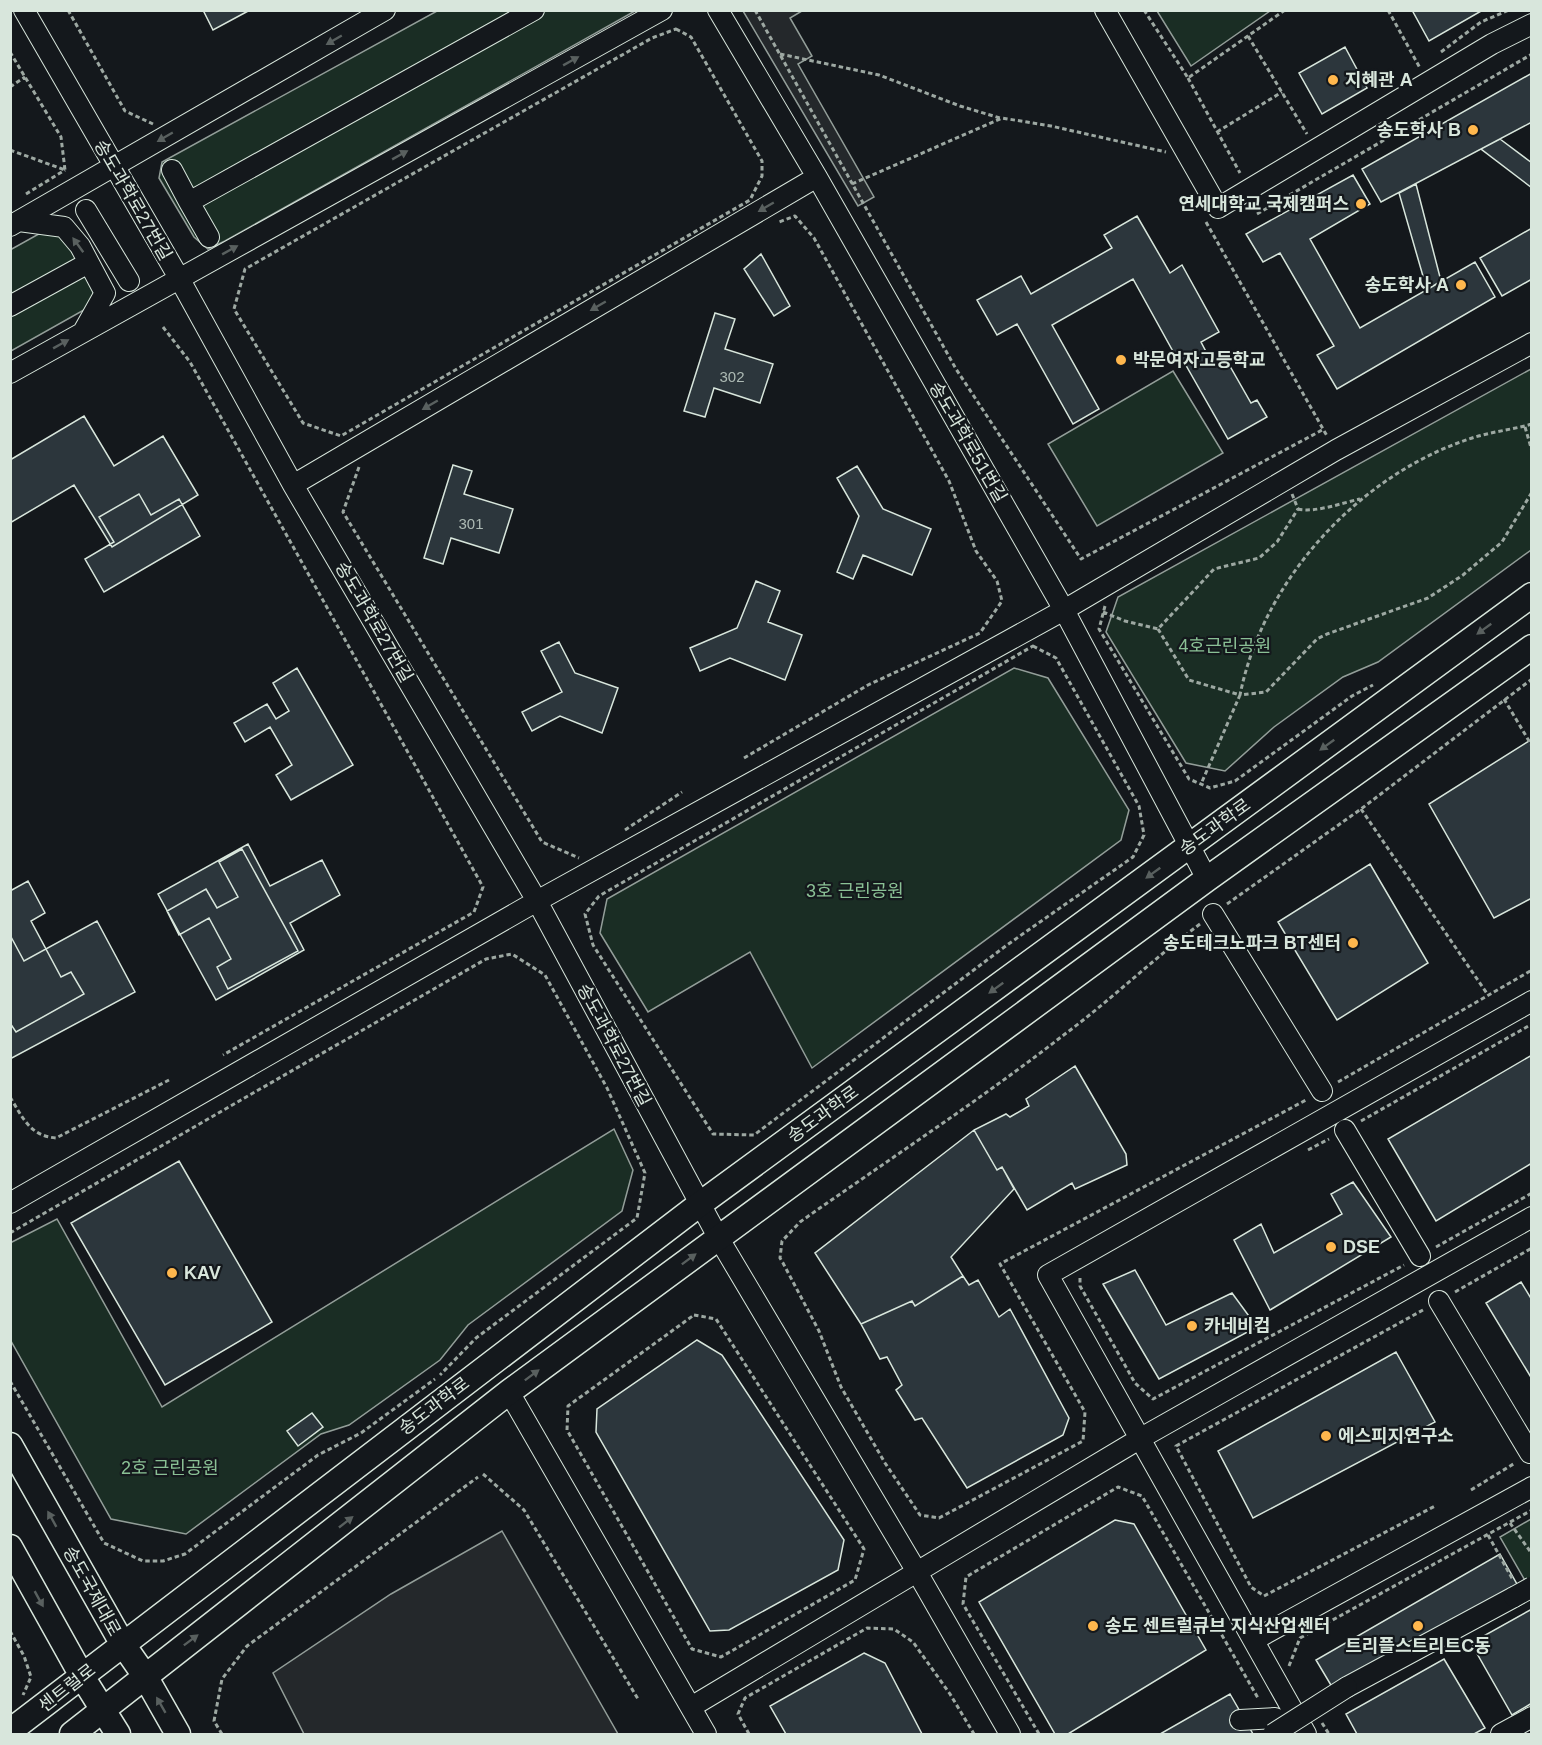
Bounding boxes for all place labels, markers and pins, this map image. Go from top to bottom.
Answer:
place label: 지혜관 A [1345,70,1413,90]
marker: 지혜관 A [1326,73,1340,87]
place label: 송도학사 B [1377,120,1461,140]
marker: 송도학사 B [1466,123,1480,137]
place label: 연세대학교 국제캠퍼스 [1178,194,1349,214]
marker: 연세대학교 국제캠퍼스 [1354,197,1368,211]
place label: 송도학사 A [1365,275,1449,295]
marker: 송도학사 A [1454,278,1468,292]
place label: 박문여자고등학교 [1133,350,1265,370]
marker: 박문여자고등학교 [1114,353,1128,367]
place label: 송도테크노파크 BT센터 [1163,933,1341,953]
marker: 송도테크노파크 BT센터 [1346,936,1360,950]
place label: DSE [1343,1237,1380,1257]
marker: DSE [1324,1240,1338,1254]
place label: KAV [184,1263,221,1283]
marker: KAV [165,1266,179,1280]
place label: 카네비컴 [1204,1316,1270,1336]
marker: 카네비컴 [1185,1319,1199,1333]
place label: 에스피지연구소 [1338,1426,1454,1446]
marker: 에스피지연구소 [1319,1429,1333,1443]
place label: 송도 센트럴큐브 지식산업센터 [1105,1616,1330,1636]
marker: 송도 센트럴큐브 지식산업센터 [1086,1619,1100,1633]
marker: 트리플스트리트C동 [1411,1619,1425,1633]
place label: 트리플스트리트C동 [1345,1636,1491,1656]

